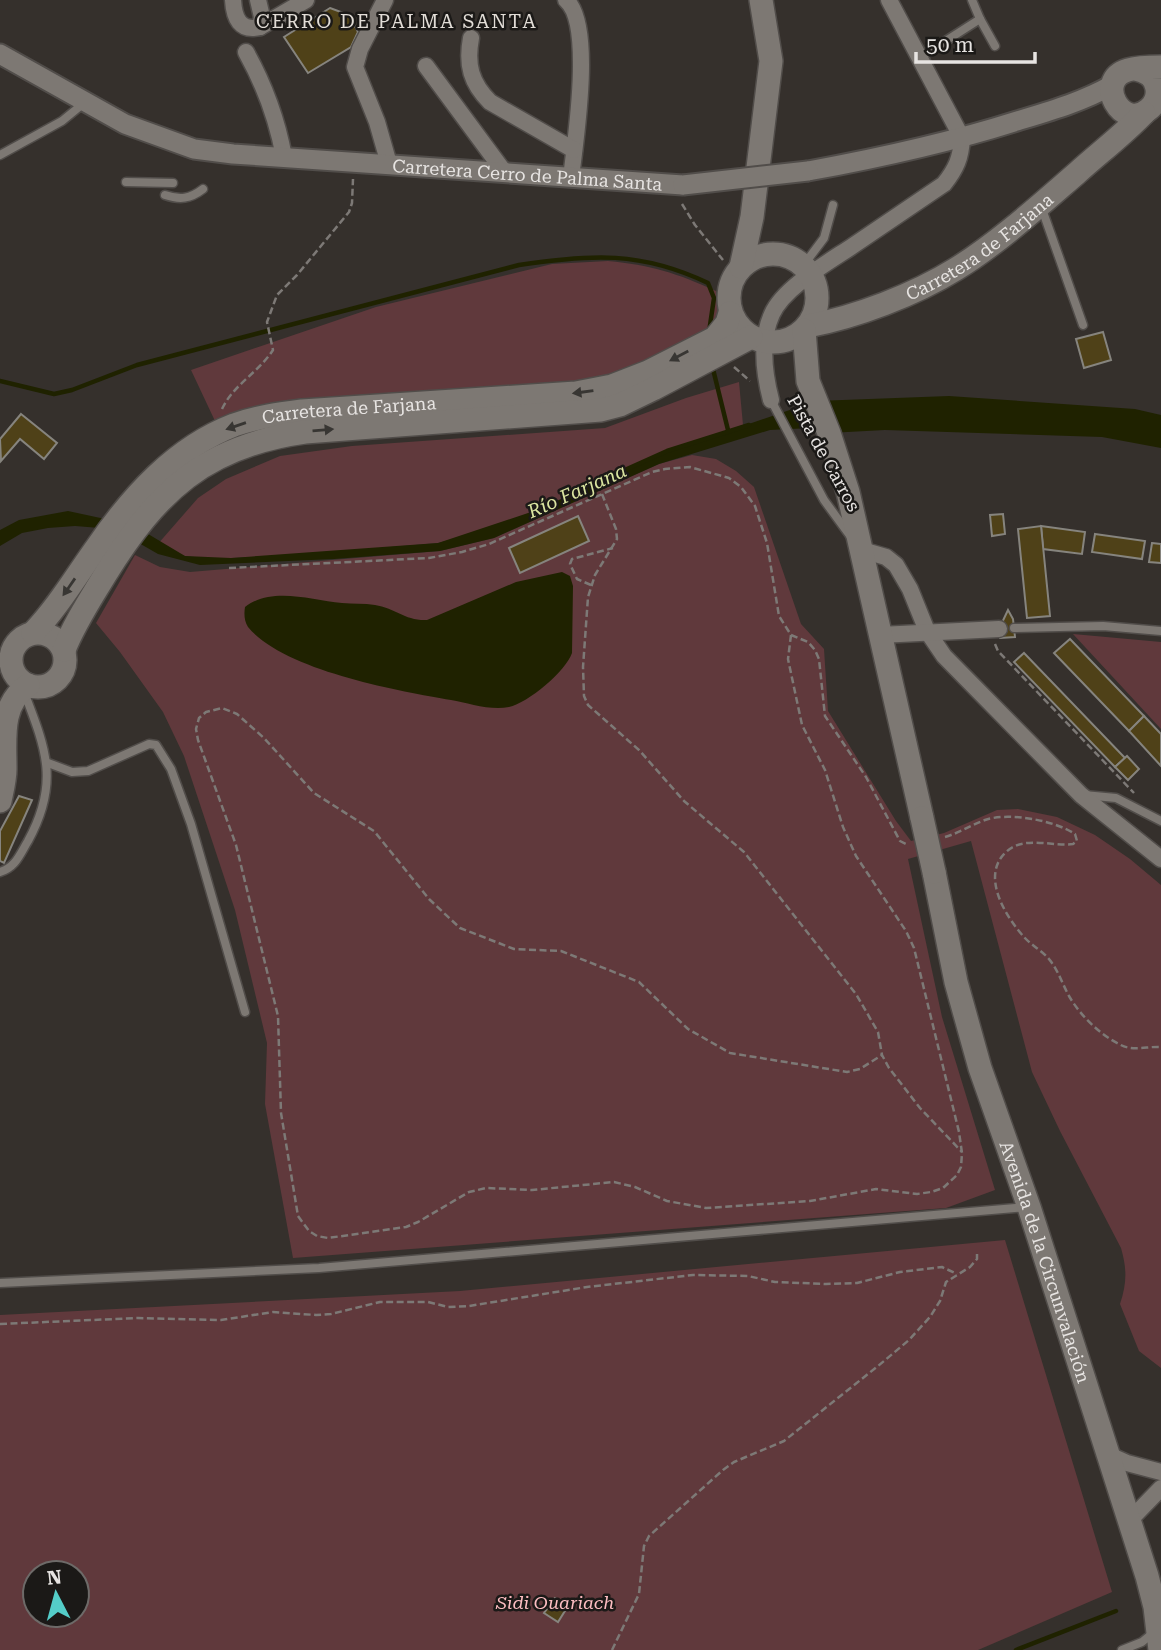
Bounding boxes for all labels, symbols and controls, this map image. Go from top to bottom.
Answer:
district label: CERRO DE PALMA SANTA [256,10,538,33]
scale bar [916,21,1035,65]
text: 50 m [926,33,974,57]
street label: Carretera Cerro de Palma Santa [392,155,663,194]
street label: Carretera de Farjana [902,188,1057,304]
one-way arrow [669,350,689,362]
one-way arrow [572,387,594,398]
street label: Pista de Carros [783,391,865,515]
street label: Carretera de Farjana [260,392,437,427]
one-way arrow [225,420,246,431]
one-way arrow [312,424,334,435]
water label: Río Farjana [523,459,630,523]
one-way arrow [62,578,76,596]
street label: Avenida de la Circunvalación [996,1138,1095,1386]
north arrow [21,1559,91,1629]
text: N [46,1565,63,1590]
park label: Sidi Ouariach [495,1592,614,1613]

